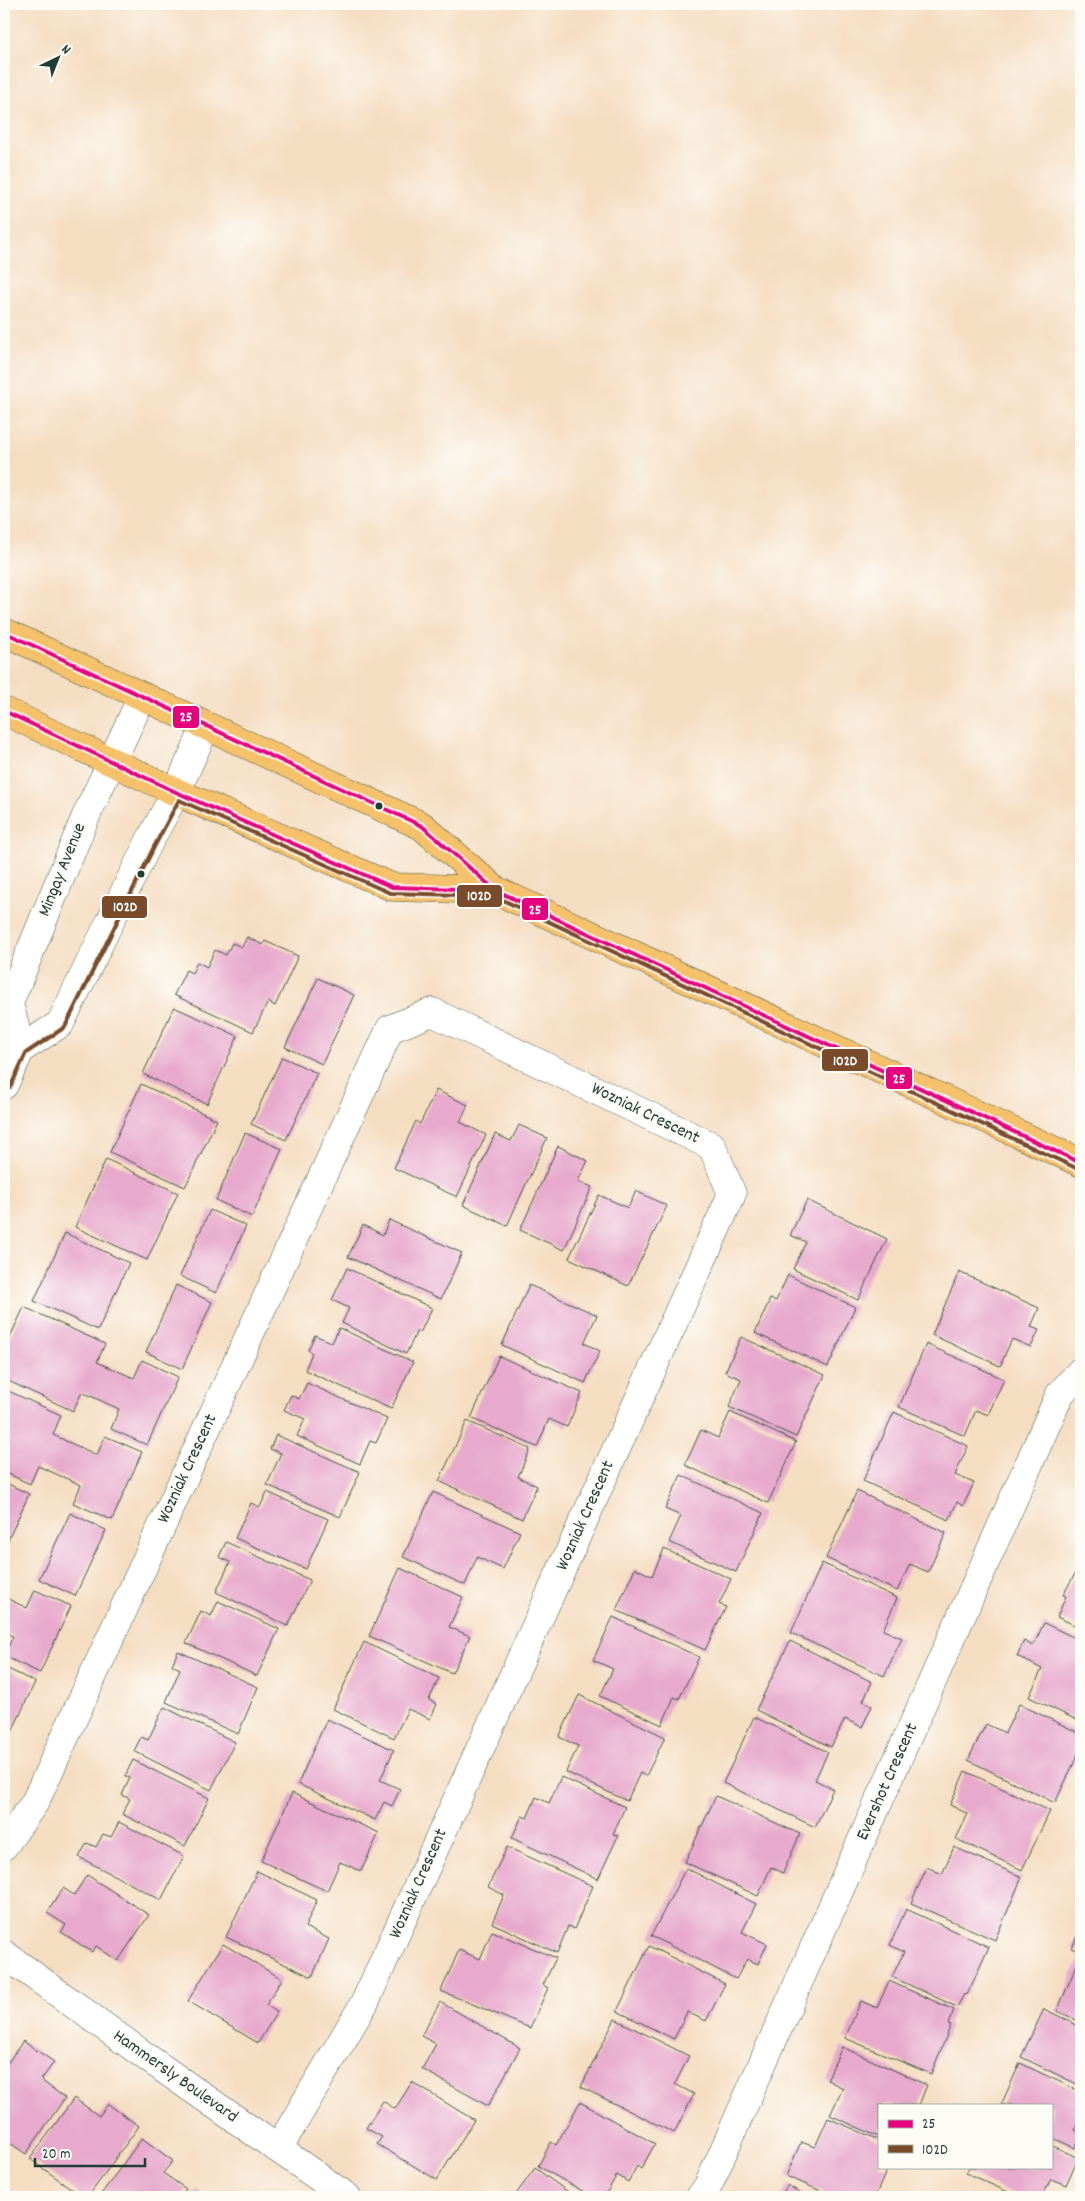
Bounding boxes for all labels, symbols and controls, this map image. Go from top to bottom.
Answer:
north arrow [32,32,82,82]
text: N [56,40,75,60]
line badge: 25 [172,705,200,729]
text: 25 [180,708,193,728]
unlabelled marker [374,801,384,811]
street label: Mingay Avenue [33,819,93,921]
unlabelled marker [136,869,146,879]
line badge: 102D [456,884,503,908]
text: 102D [467,887,492,907]
line badge: 102D [101,895,148,919]
line badge: 25 [521,897,549,921]
text: 102D [113,898,138,918]
text: 25 [529,901,542,921]
line badge: 102D [821,1048,869,1072]
text: 102D [833,1052,858,1072]
line badge: 25 [885,1066,913,1090]
text: 25 [893,1070,906,1090]
street label: Wozniak Crescent [587,1077,704,1151]
street label: Wozniak Crescent [152,1410,224,1528]
street label: Wozniak Crescent [551,1457,622,1575]
street label: Evershot Crescent [851,1719,925,1845]
street label: Wozniak Crescent [384,1825,455,1943]
street label: Hammersly Boulevard [107,2024,243,2130]
legend [878,2104,1052,2168]
text: 25 [922,2114,936,2136]
scale bar [35,2136,145,2168]
text: 102D [922,2140,948,2162]
text: 20 m [42,2144,70,2166]

